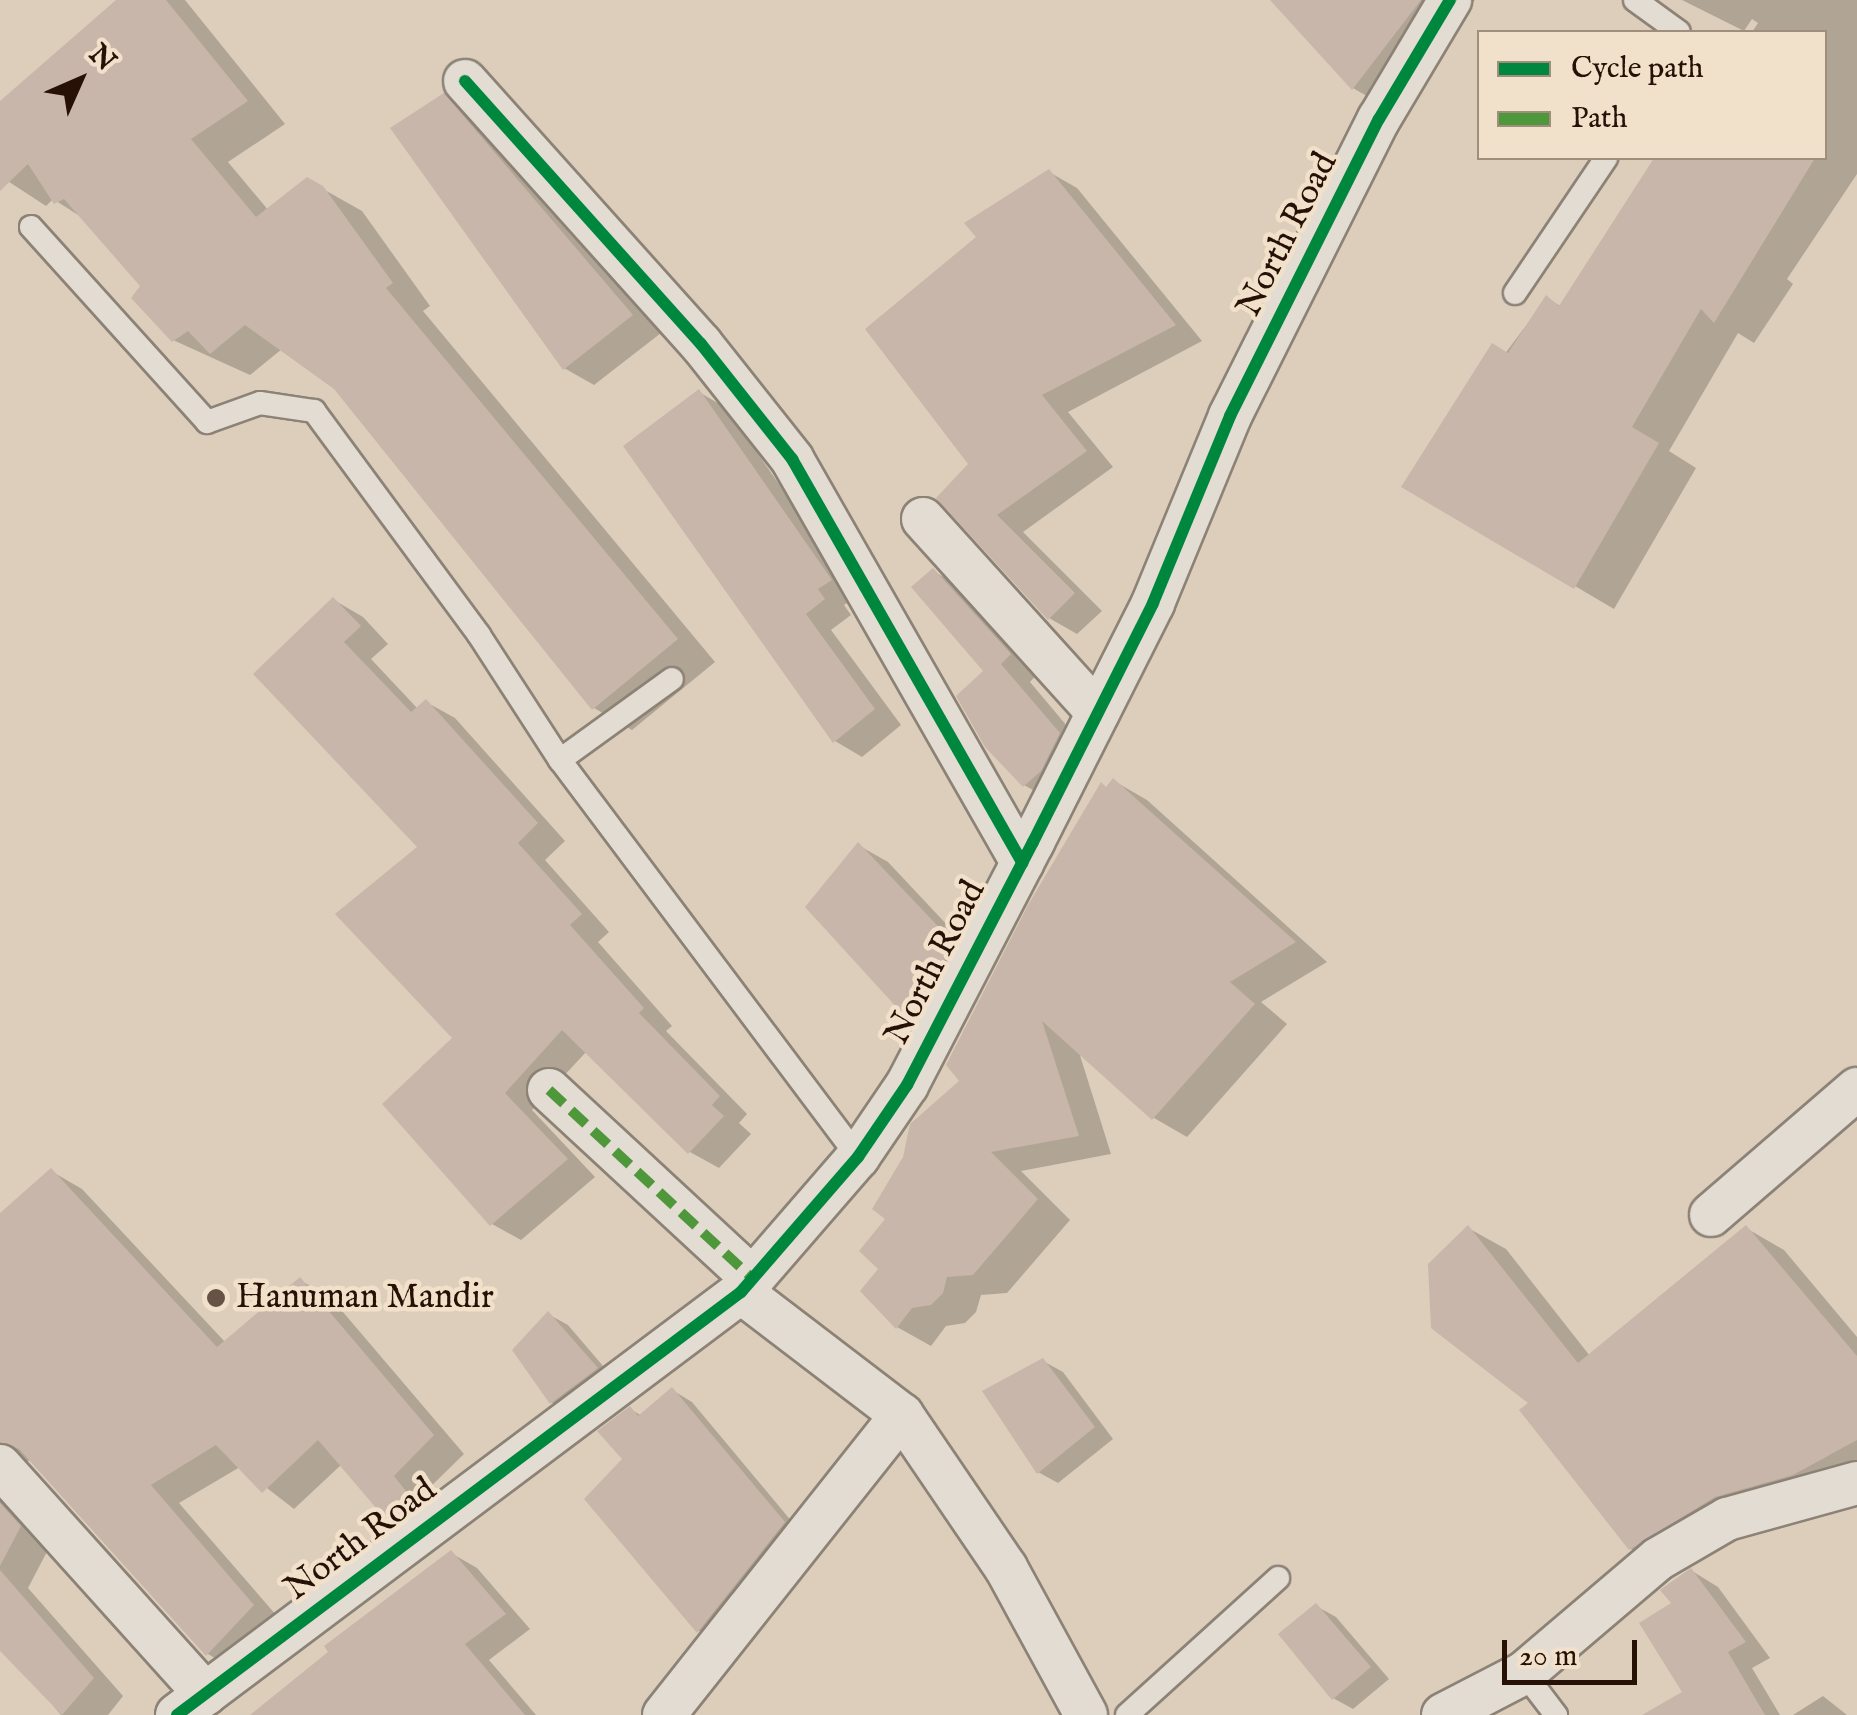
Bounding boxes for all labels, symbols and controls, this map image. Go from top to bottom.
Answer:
north arrow [30,30,130,130]
legend [1477,30,1827,160]
text: N [81,37,123,79]
text: Cycle path [1571,50,1704,88]
text: Path [1571,100,1627,138]
street label: North Road [1229,146,1347,324]
street label: North Road [877,874,995,1052]
place label: Hanuman Mandir [236,1277,494,1319]
marker: Hanuman Mandir [205,1287,227,1309]
street label: North Road [277,1470,445,1610]
scale bar [1507,1620,1642,1682]
text: 20 m [1519,1638,1578,1676]

